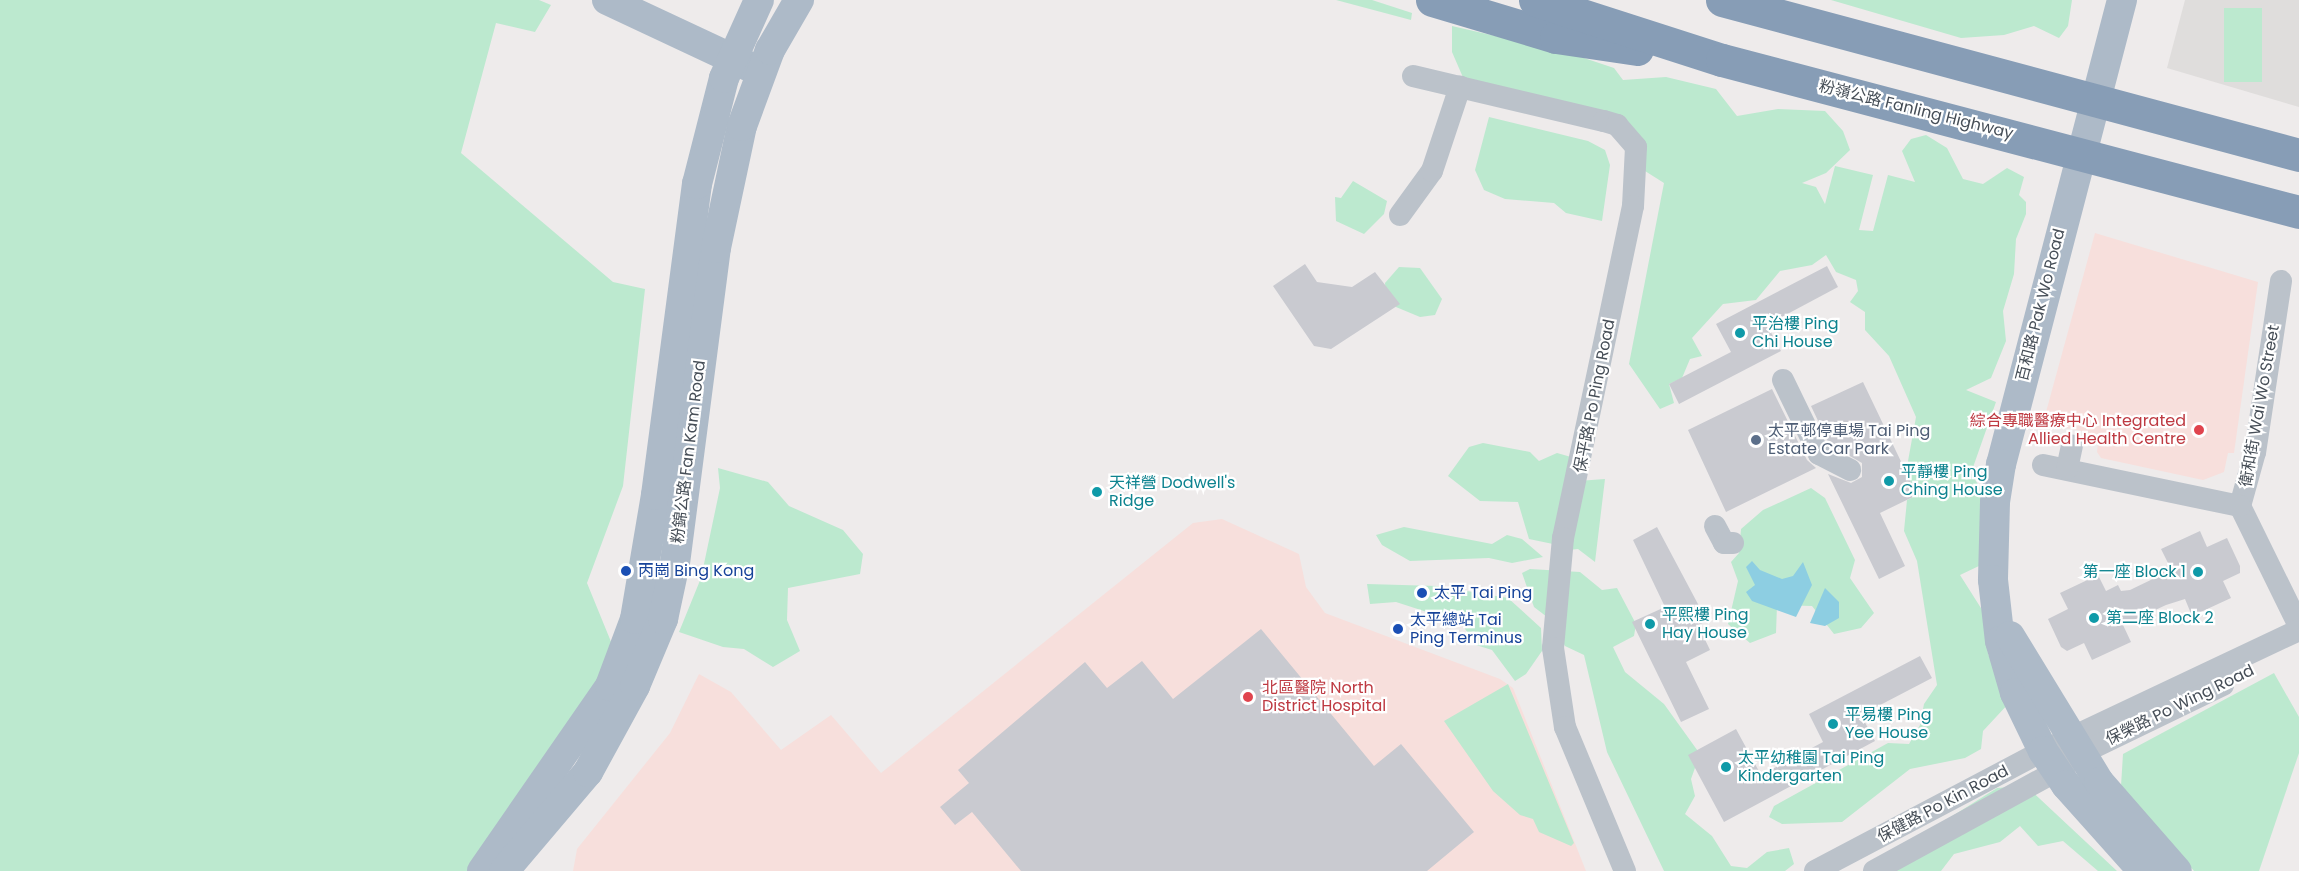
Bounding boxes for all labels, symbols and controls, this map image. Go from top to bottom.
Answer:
street label: 粉嶺公路 Fanling Highway [1817,77,2015,143]
street label: 百和路 Pak Wo Road [2013,227,2069,383]
place label: 平治樓 Ping Chi House [1752,314,1839,352]
street label: 保平路 Po Ping Road [1571,318,1619,474]
street label: 衛和街 Wai Wo Street [2236,324,2284,488]
marker: 平治樓 Ping Chi House [1733,326,1747,340]
street label: 粉錦公路 Fan Kam Road [668,359,710,545]
place label: 綜合專職醫療中心 Integrated Allied Health Centre [1970,411,2186,449]
place label: 太平邨停車場 Tai Ping Estate Car Park [1768,421,1930,459]
marker: 綜合專職醫療中心 Integrated Allied Health Centre [2190,421,2208,439]
marker: 太平邨停車場 Tai Ping Estate Car Park [1749,433,1763,447]
place label: 平靜樓 Ping Ching House [1901,462,2003,500]
place label: 天祥營 Dodwell's Ridge [1109,473,1235,511]
marker: 平靜樓 Ping Ching House [1882,474,1896,488]
marker: 天祥營 Dodwell's Ridge [1090,485,1104,499]
place label: 丙崗 Bing Kong [638,561,754,581]
place label: 第一座 Block 1 [2082,562,2186,582]
marker: 丙崗 Bing Kong [619,564,633,578]
marker: 第一座 Block 1 [2191,565,2205,579]
place label: 太平 Tai Ping [1434,583,1532,603]
marker: 太平 Tai Ping [1415,586,1429,600]
place label: 平熙樓 Ping Hay House [1662,605,1749,643]
place label: 第二座 Block 2 [2106,608,2214,628]
place label: 太平總站 Tai Ping Terminus [1410,610,1522,648]
marker: 第二座 Block 2 [2087,611,2101,625]
marker: 平熙樓 Ping Hay House [1643,617,1657,631]
marker: 太平總站 Tai Ping Terminus [1391,622,1405,636]
street label: 保榮路 Po Wing Road [2103,661,2257,749]
place label: 北區醫院 North District Hospital [1262,678,1386,716]
marker: 北區醫院 North District Hospital [1239,688,1257,706]
place label: 平易樓 Ping Yee House [1845,705,1932,743]
marker: 平易樓 Ping Yee House [1826,717,1840,731]
place label: 太平幼稚園 Tai Ping Kindergarten [1738,748,1884,786]
marker: 太平幼稚園 Tai Ping Kindergarten [1719,760,1733,774]
street label: 保健路 Po Kin Road [1874,761,2012,847]

